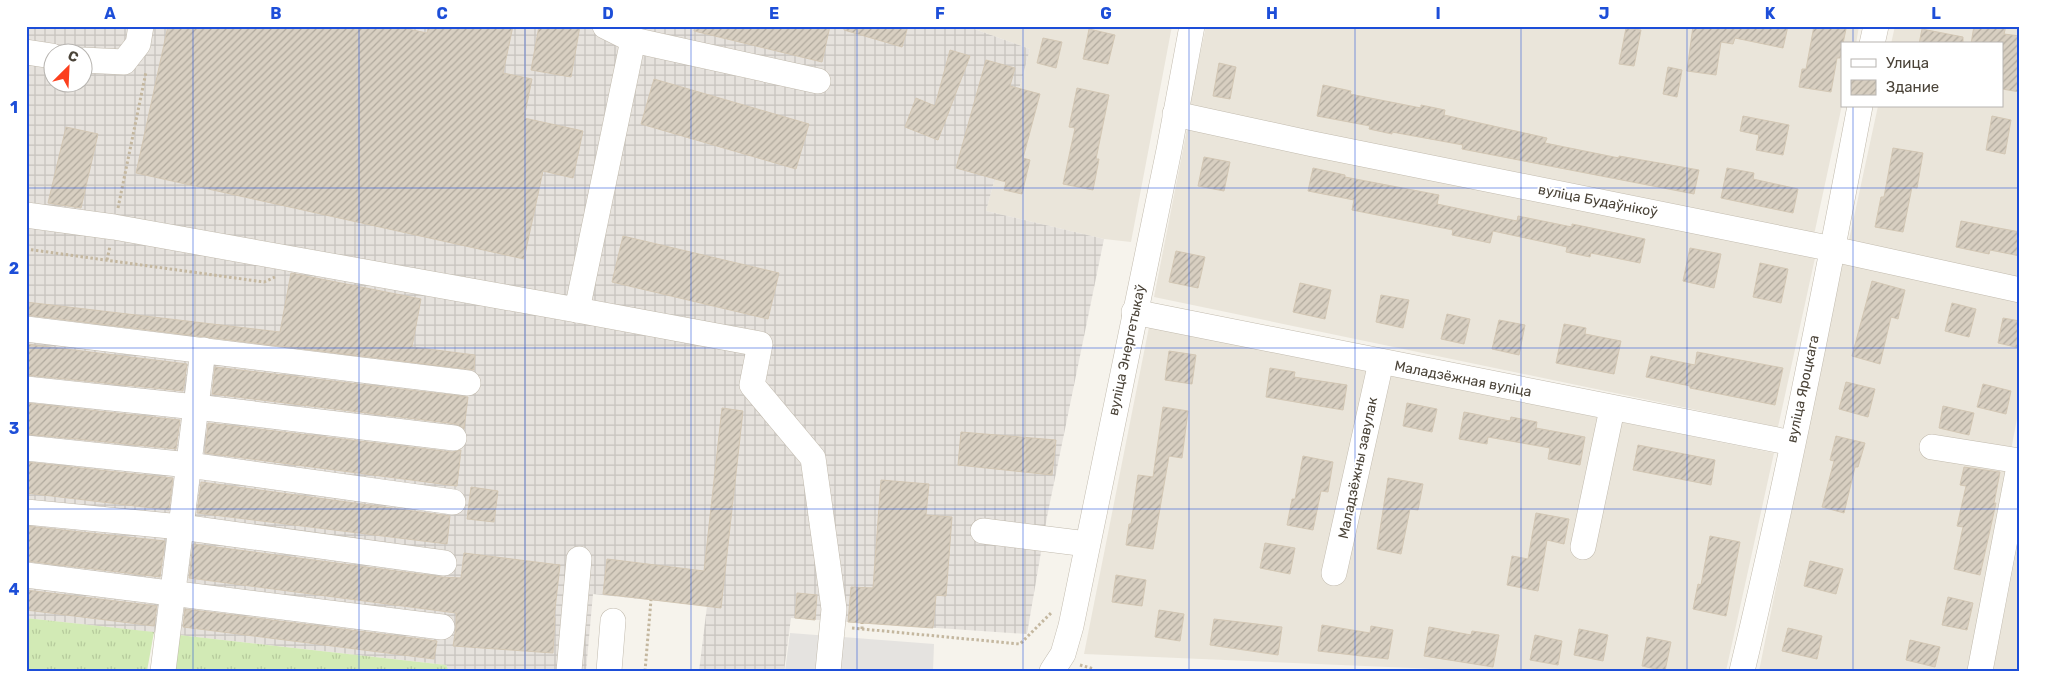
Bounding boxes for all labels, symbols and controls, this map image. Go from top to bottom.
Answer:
text: A [104,4,116,23]
text: B [270,4,282,23]
text: C [436,4,448,23]
text: D [602,4,614,23]
text: E [769,4,779,23]
text: F [935,4,945,23]
text: G [1100,4,1112,23]
text: H [1266,4,1278,23]
text: I [1435,4,1441,23]
text: J [1599,4,1609,23]
text: K [1765,4,1776,23]
text: L [1931,4,1941,23]
north arrow [42,42,92,92]
legend [1841,42,2004,108]
text: С [65,47,81,66]
text: Улица [1886,54,1929,72]
text: Здание [1886,78,1939,96]
text: 1 [10,98,18,117]
street label: вуліца Будаўнікоў [1537,181,1660,221]
text: 2 [9,259,19,278]
street label: вуліца Энергетыкаў [1105,282,1149,417]
street label: вуліца Яроцкага [1783,334,1823,444]
street label: Маладзёжная вуліца [1393,357,1533,401]
street label: Маладзёжны завулак [1335,395,1381,540]
text: 3 [9,419,19,438]
text: 4 [9,580,20,599]

